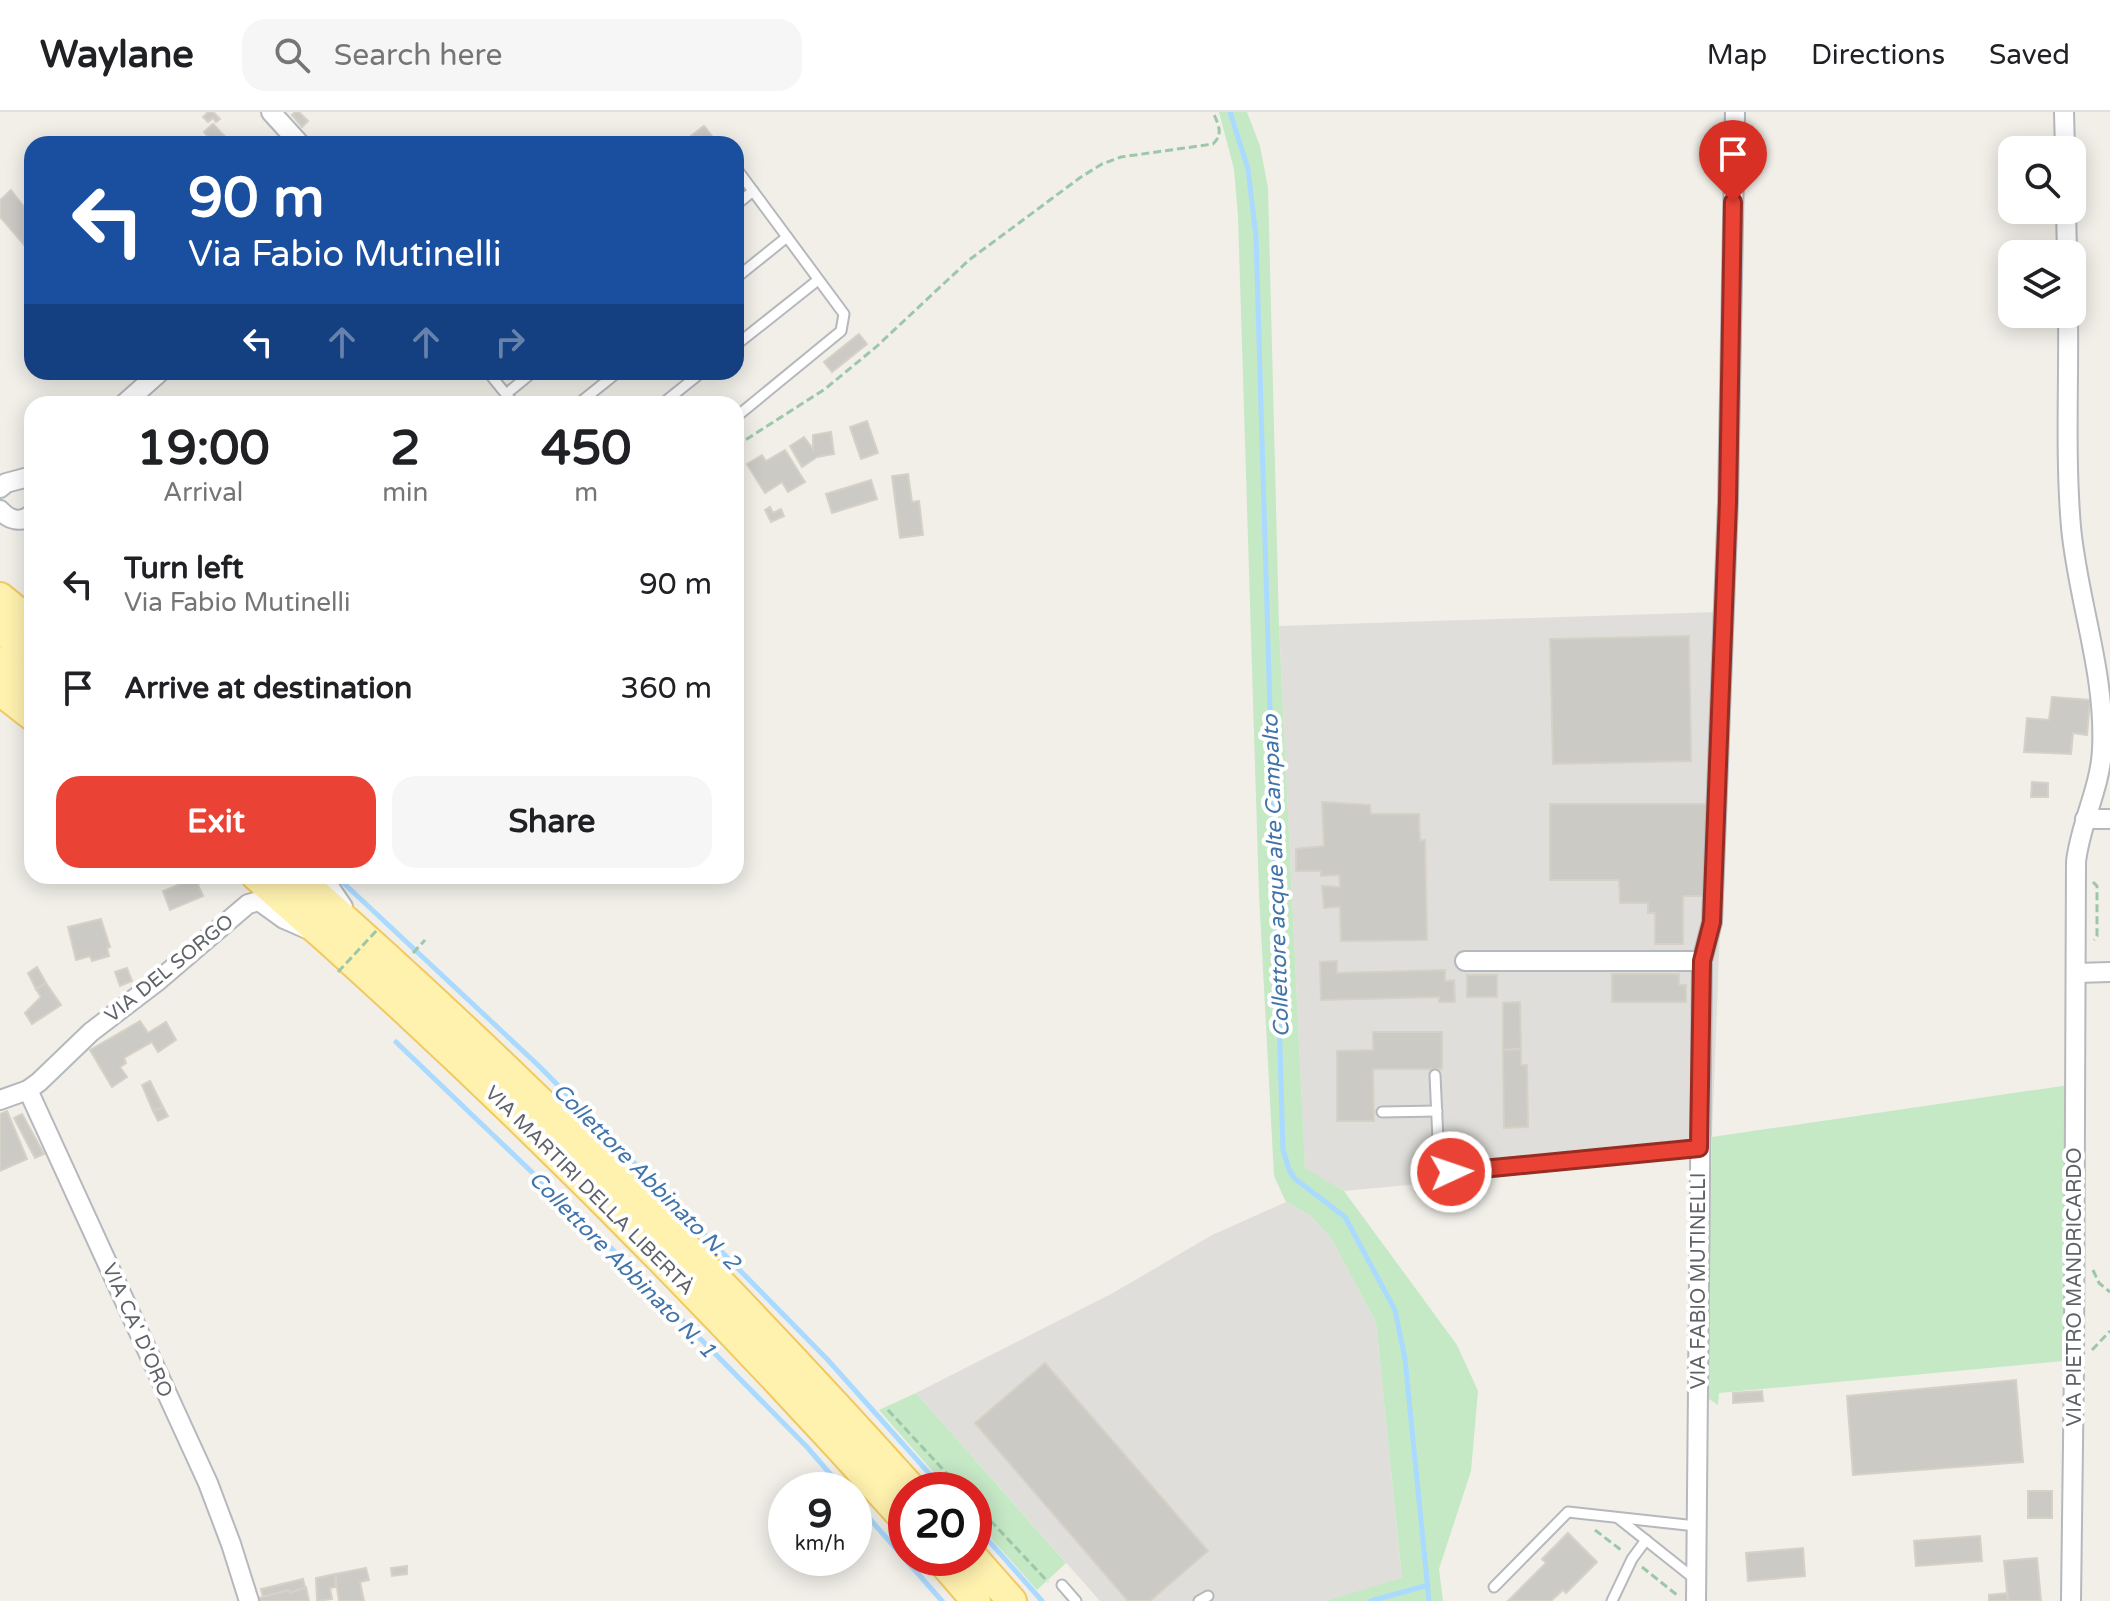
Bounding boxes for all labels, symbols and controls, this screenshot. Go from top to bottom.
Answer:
search box [242,19,802,91]
text: Waylane [40,32,194,78]
icon: search [270,33,314,77]
text: Search here [334,37,503,74]
text: Map [1707,38,1767,72]
text: Directions [1811,38,1945,72]
text: Saved [1989,38,2070,72]
pin [1699,120,1767,202]
icon: arrive [1711,132,1755,176]
map controls [1998,136,2086,328]
button: search [1998,136,2086,224]
text: 90 m [188,165,324,232]
icon: left [56,168,160,272]
text: Via Fabio Mutinelli [188,233,502,276]
button: layers [1998,240,2086,328]
icon: left [236,320,280,364]
icon: ahead [320,320,364,364]
icon: ahead [404,320,448,364]
icon: right [488,320,532,364]
text: 19:00 [137,420,270,478]
text: 2 [390,420,420,478]
text: 450 [541,420,631,478]
text: Arrival [163,477,243,508]
text: min [382,477,428,508]
text: m [574,477,598,508]
text: Turn left [124,550,243,587]
icon: left [56,562,100,606]
text: 90 m [639,566,712,603]
text: Via Fabio Mutinelli [124,587,351,618]
icon: arrive [56,666,100,710]
text: Arrive at destination [124,670,412,707]
text: 360 m [620,670,712,707]
water label: Collettore acque alte Campalto [1257,713,1295,1038]
button: Exit [56,776,376,868]
button: Share [392,776,712,868]
street label: VIA DEL SORGO [101,910,239,1028]
water label: Collettore Abbinato N. 2 [548,1078,747,1277]
street label: VIA MARTIRI DELLA LIBERTÀ [480,1081,699,1300]
position arrow [1409,1130,1493,1214]
street label: VIA PIETRO MANDRICARDO [2063,1147,2087,1427]
water label: Collettore Abbinato N. 1 [524,1166,721,1363]
street label: VIA FABIO MUTINELLI [1687,1173,1711,1389]
street label: VIA CA' D'ORO [97,1260,177,1401]
speed limit sign: 20 [888,1472,992,1576]
text: 9 [807,1490,833,1538]
text: km/h [795,1532,845,1556]

